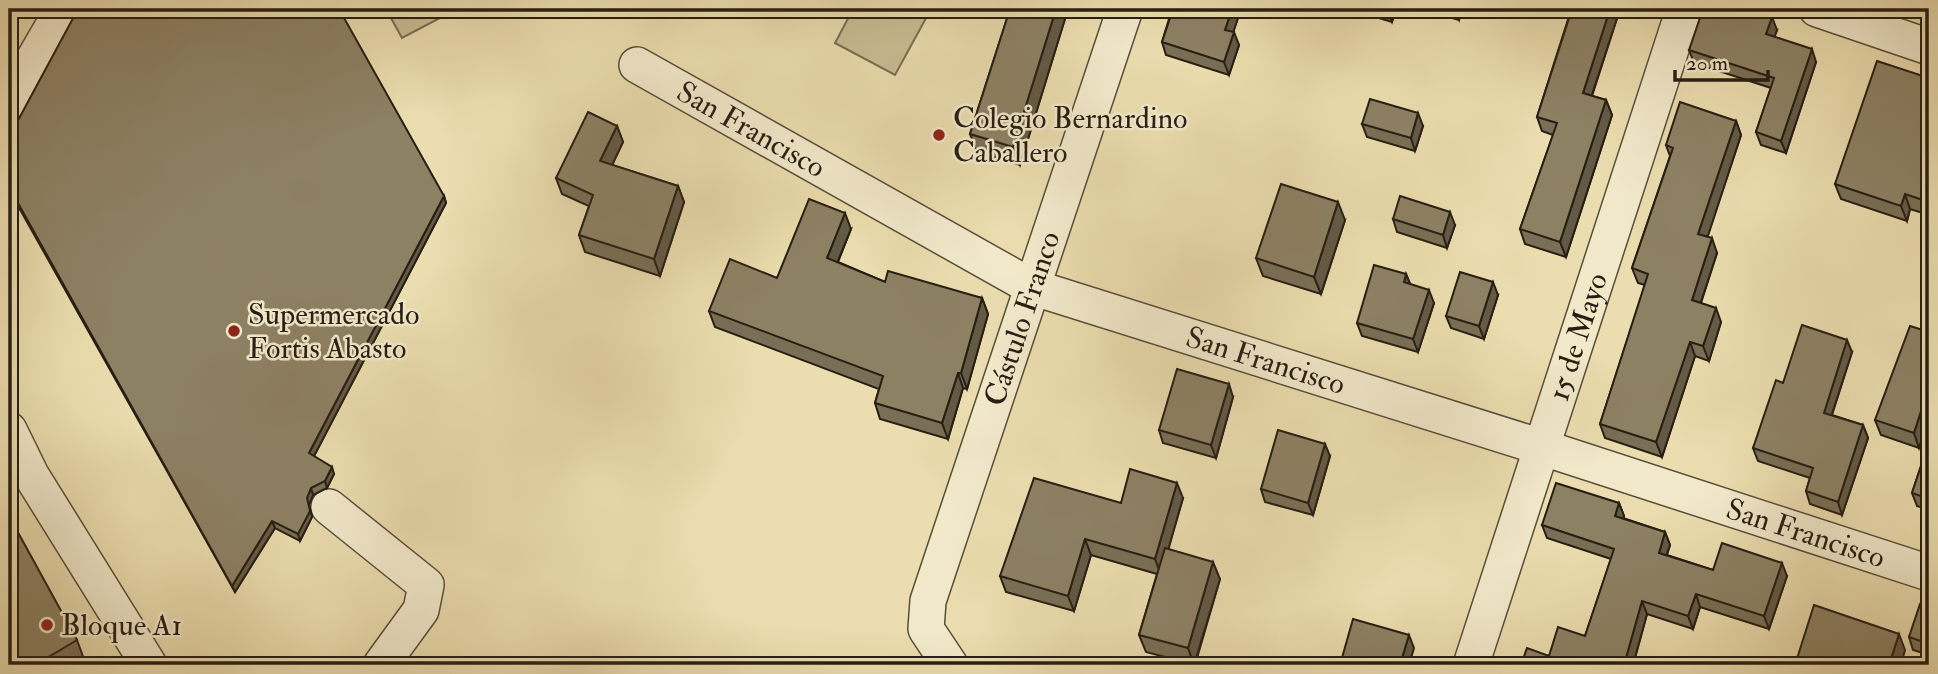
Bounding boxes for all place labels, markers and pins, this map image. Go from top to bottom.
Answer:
place label: Colegio Bernardino Caballero [953,100,1187,171]
marker: Colegio Bernardino Caballero [931,127,947,143]
place label: Supermercado Fortis Abasto [248,296,419,367]
marker: Supermercado Fortis Abasto [226,323,242,339]
place label: Bloque A1 [61,607,182,644]
marker: Bloque A1 [39,617,55,633]

